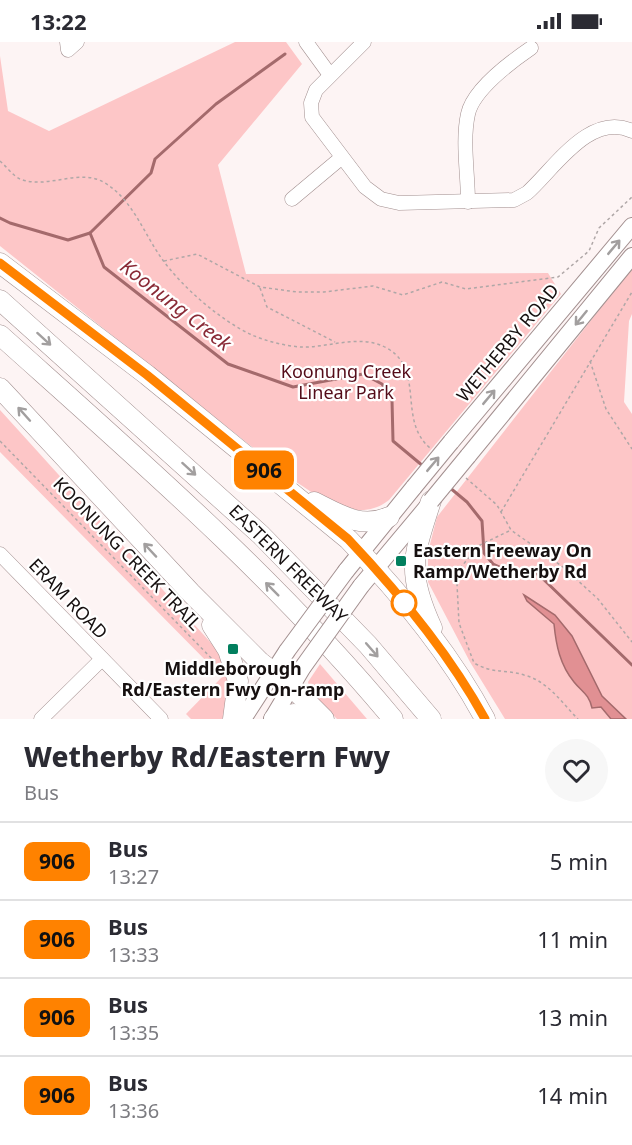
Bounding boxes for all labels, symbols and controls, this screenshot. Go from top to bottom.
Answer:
text: 13:22 [30,6,87,36]
one-way arrow [607,240,621,255]
water label: Koonung Creek [115,253,238,357]
street label: WETHERBY ROAD [451,278,564,407]
one-way arrow [575,309,588,325]
one-way arrow [36,332,51,346]
park label: Koonung Creek Linear Park [281,359,412,404]
one-way arrow [482,389,495,405]
one-way arrow [17,407,31,422]
line badge: 906 [230,450,298,490]
text: 906 [246,456,282,484]
one-way arrow [426,456,439,472]
one-way arrow [181,462,196,476]
street label: KOONUNG CREEK TRAIL [48,472,207,635]
street label: EASTERN FREEWAY [224,499,354,628]
place label: Eastern Freeway On Ramp/Wetherby Rd [413,538,592,583]
one-way arrow [143,543,158,558]
street label: ERAM ROAD [24,553,113,644]
marker: Eastern Freeway On Ramp/Wetherby Rd [394,554,408,568]
one-way arrow [265,581,280,596]
unlabelled marker [391,590,417,616]
marker: Middleborough Rd/Eastern Fwy On-ramp [226,642,240,656]
one-way arrow [365,642,379,657]
place label: Middleborough Rd/Eastern Fwy On-ramp [122,656,344,701]
text: Wetherby Rd/Eastern Fwy [24,737,390,775]
button: heart [545,739,608,802]
text: Bus [24,779,59,806]
text: Bus [108,833,148,863]
text: 5 min [550,846,608,876]
text: 906 [39,847,75,875]
text: 13:27 [108,863,159,890]
text: Bus [108,911,148,941]
text: 11 min [537,924,608,954]
text: 906 [39,925,75,953]
text: 13:33 [108,941,159,968]
text: Bus [108,989,148,1019]
text: 13 min [537,1002,608,1032]
text: 906 [39,1003,75,1031]
text: 13:35 [108,1019,159,1046]
text: Bus [108,1067,148,1097]
text: 14 min [537,1080,608,1110]
text: 906 [39,1081,75,1109]
text: 13:36 [108,1097,159,1124]

